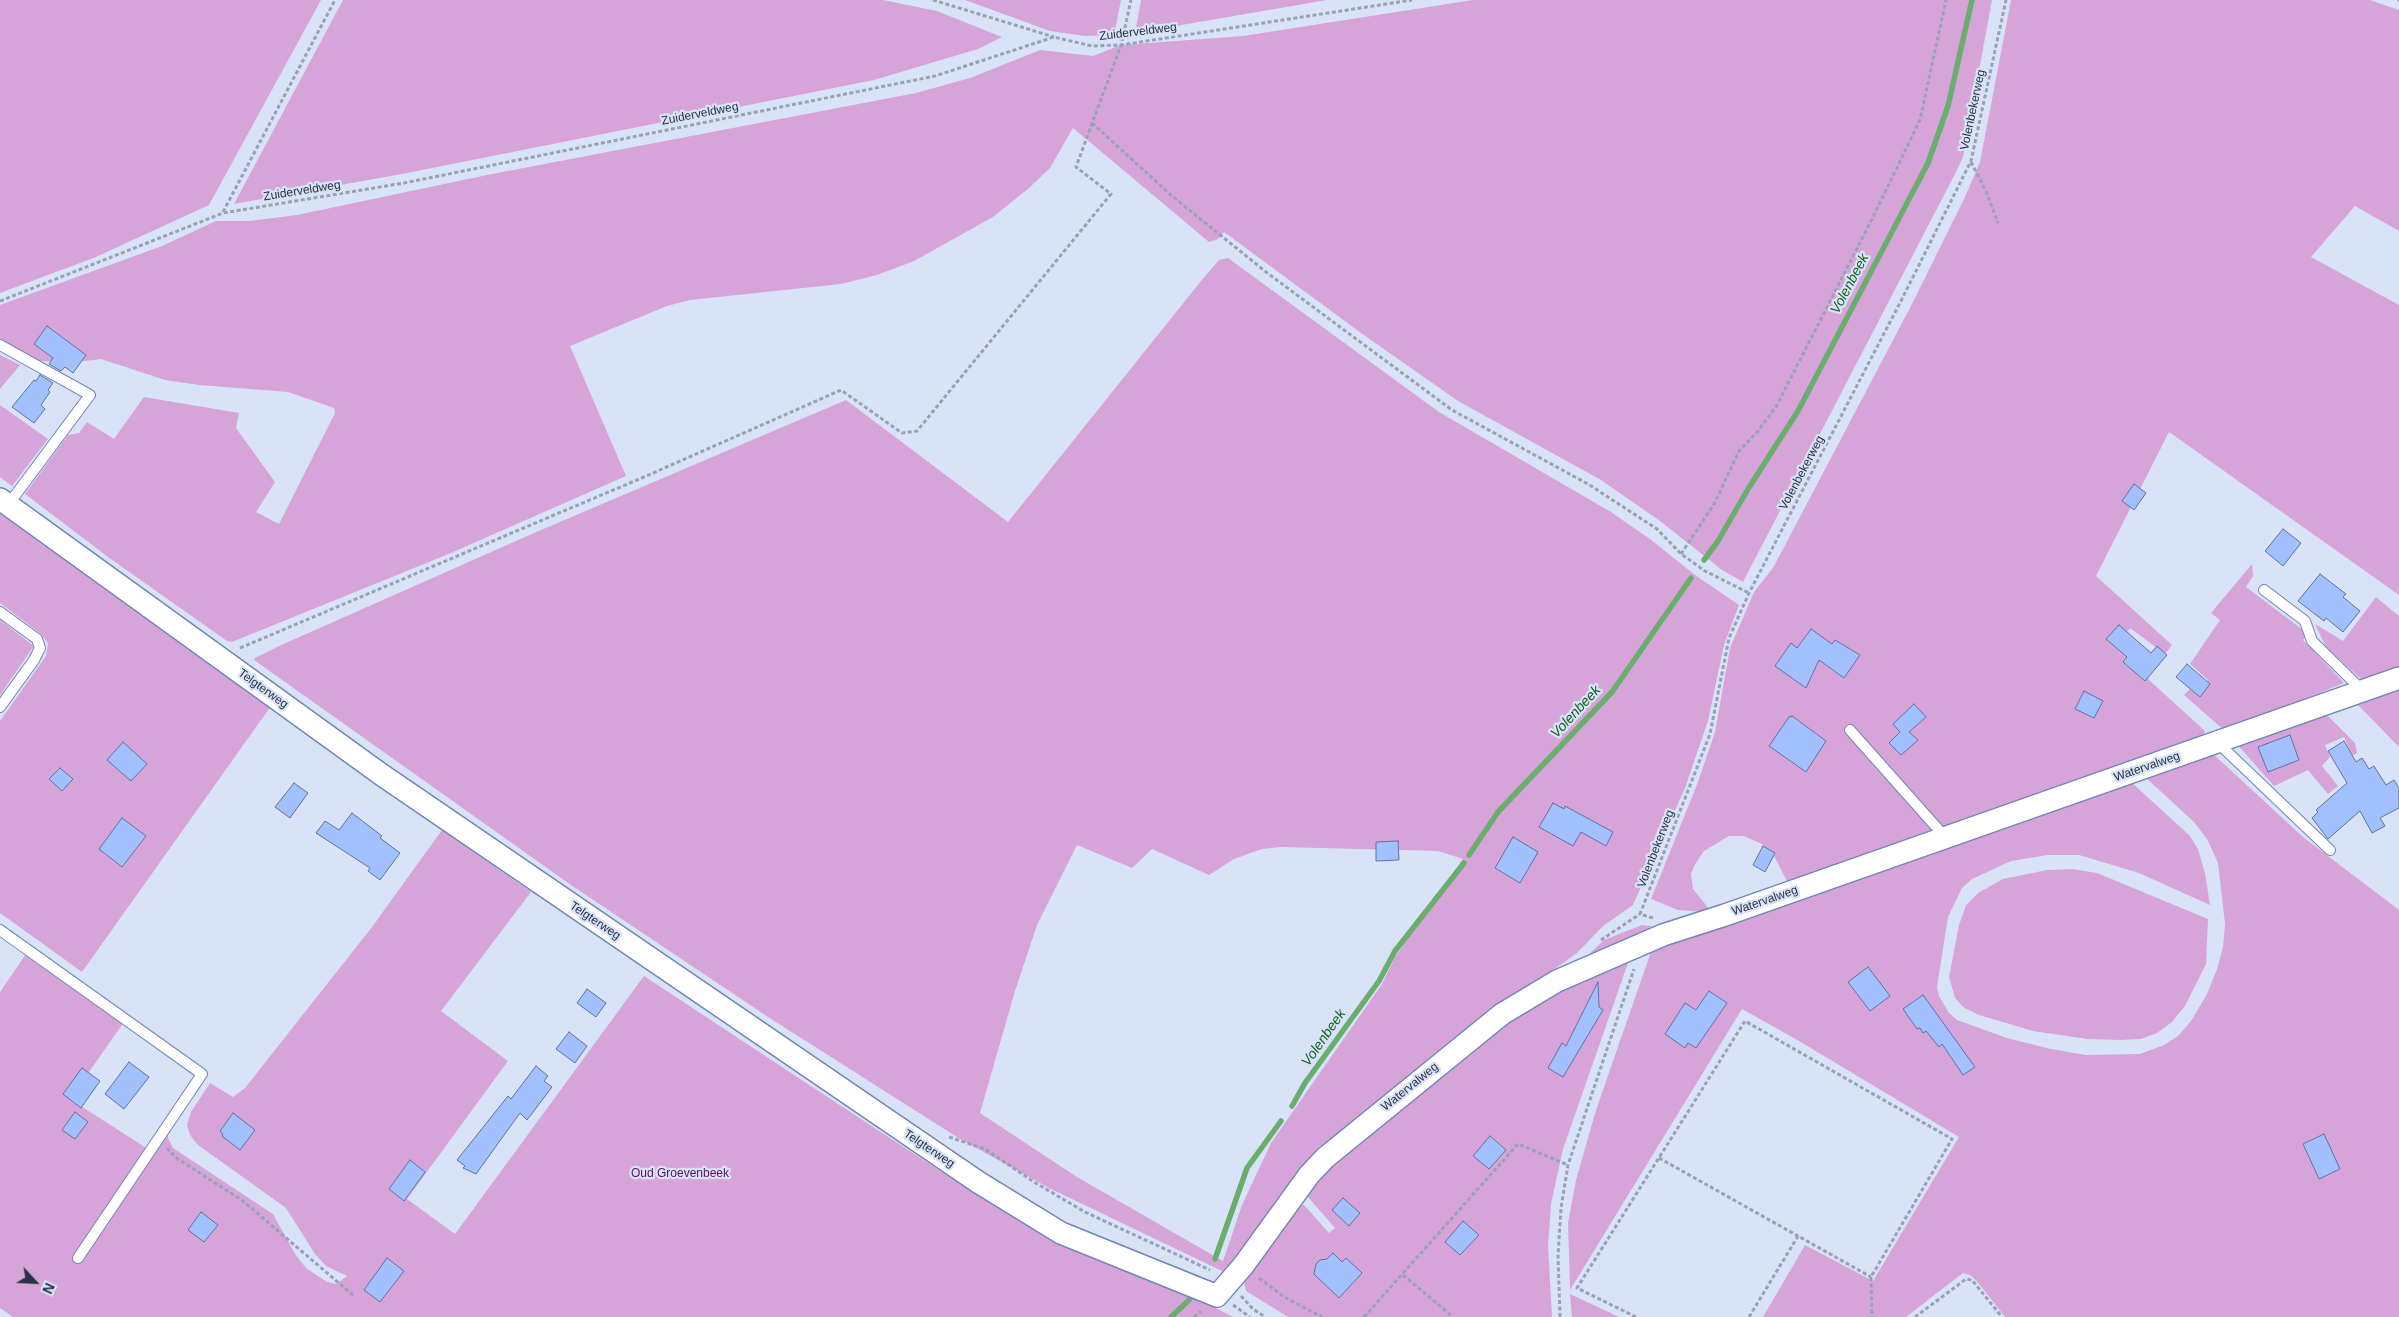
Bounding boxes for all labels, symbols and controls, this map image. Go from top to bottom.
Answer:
street label: Zuiderveldweg [1098,20,1178,44]
street label: Volenbekerweg [1957,68,1989,152]
street label: Zuiderveldweg [660,99,740,129]
street label: Zuiderveldweg [262,178,342,204]
water label: Volenbeek [1827,251,1873,317]
street label: Volenbekerweg [1776,433,1828,513]
street label: Telgterweg [235,666,291,712]
water label: Volenbeek [1547,682,1605,742]
street label: Watervalweg [2112,749,2182,785]
street label: Volenbekerweg [1635,808,1677,890]
street label: Watervalweg [1730,883,1800,919]
street label: Telgterweg [567,899,623,943]
water label: Volenbeek [1298,1006,1350,1070]
street label: Watervalweg [1379,1060,1441,1114]
street label: Telgterweg [901,1127,957,1171]
park label: Oud Groevenbeek [631,1167,729,1181]
north arrow [10,1257,60,1307]
text: N [39,1280,58,1296]

